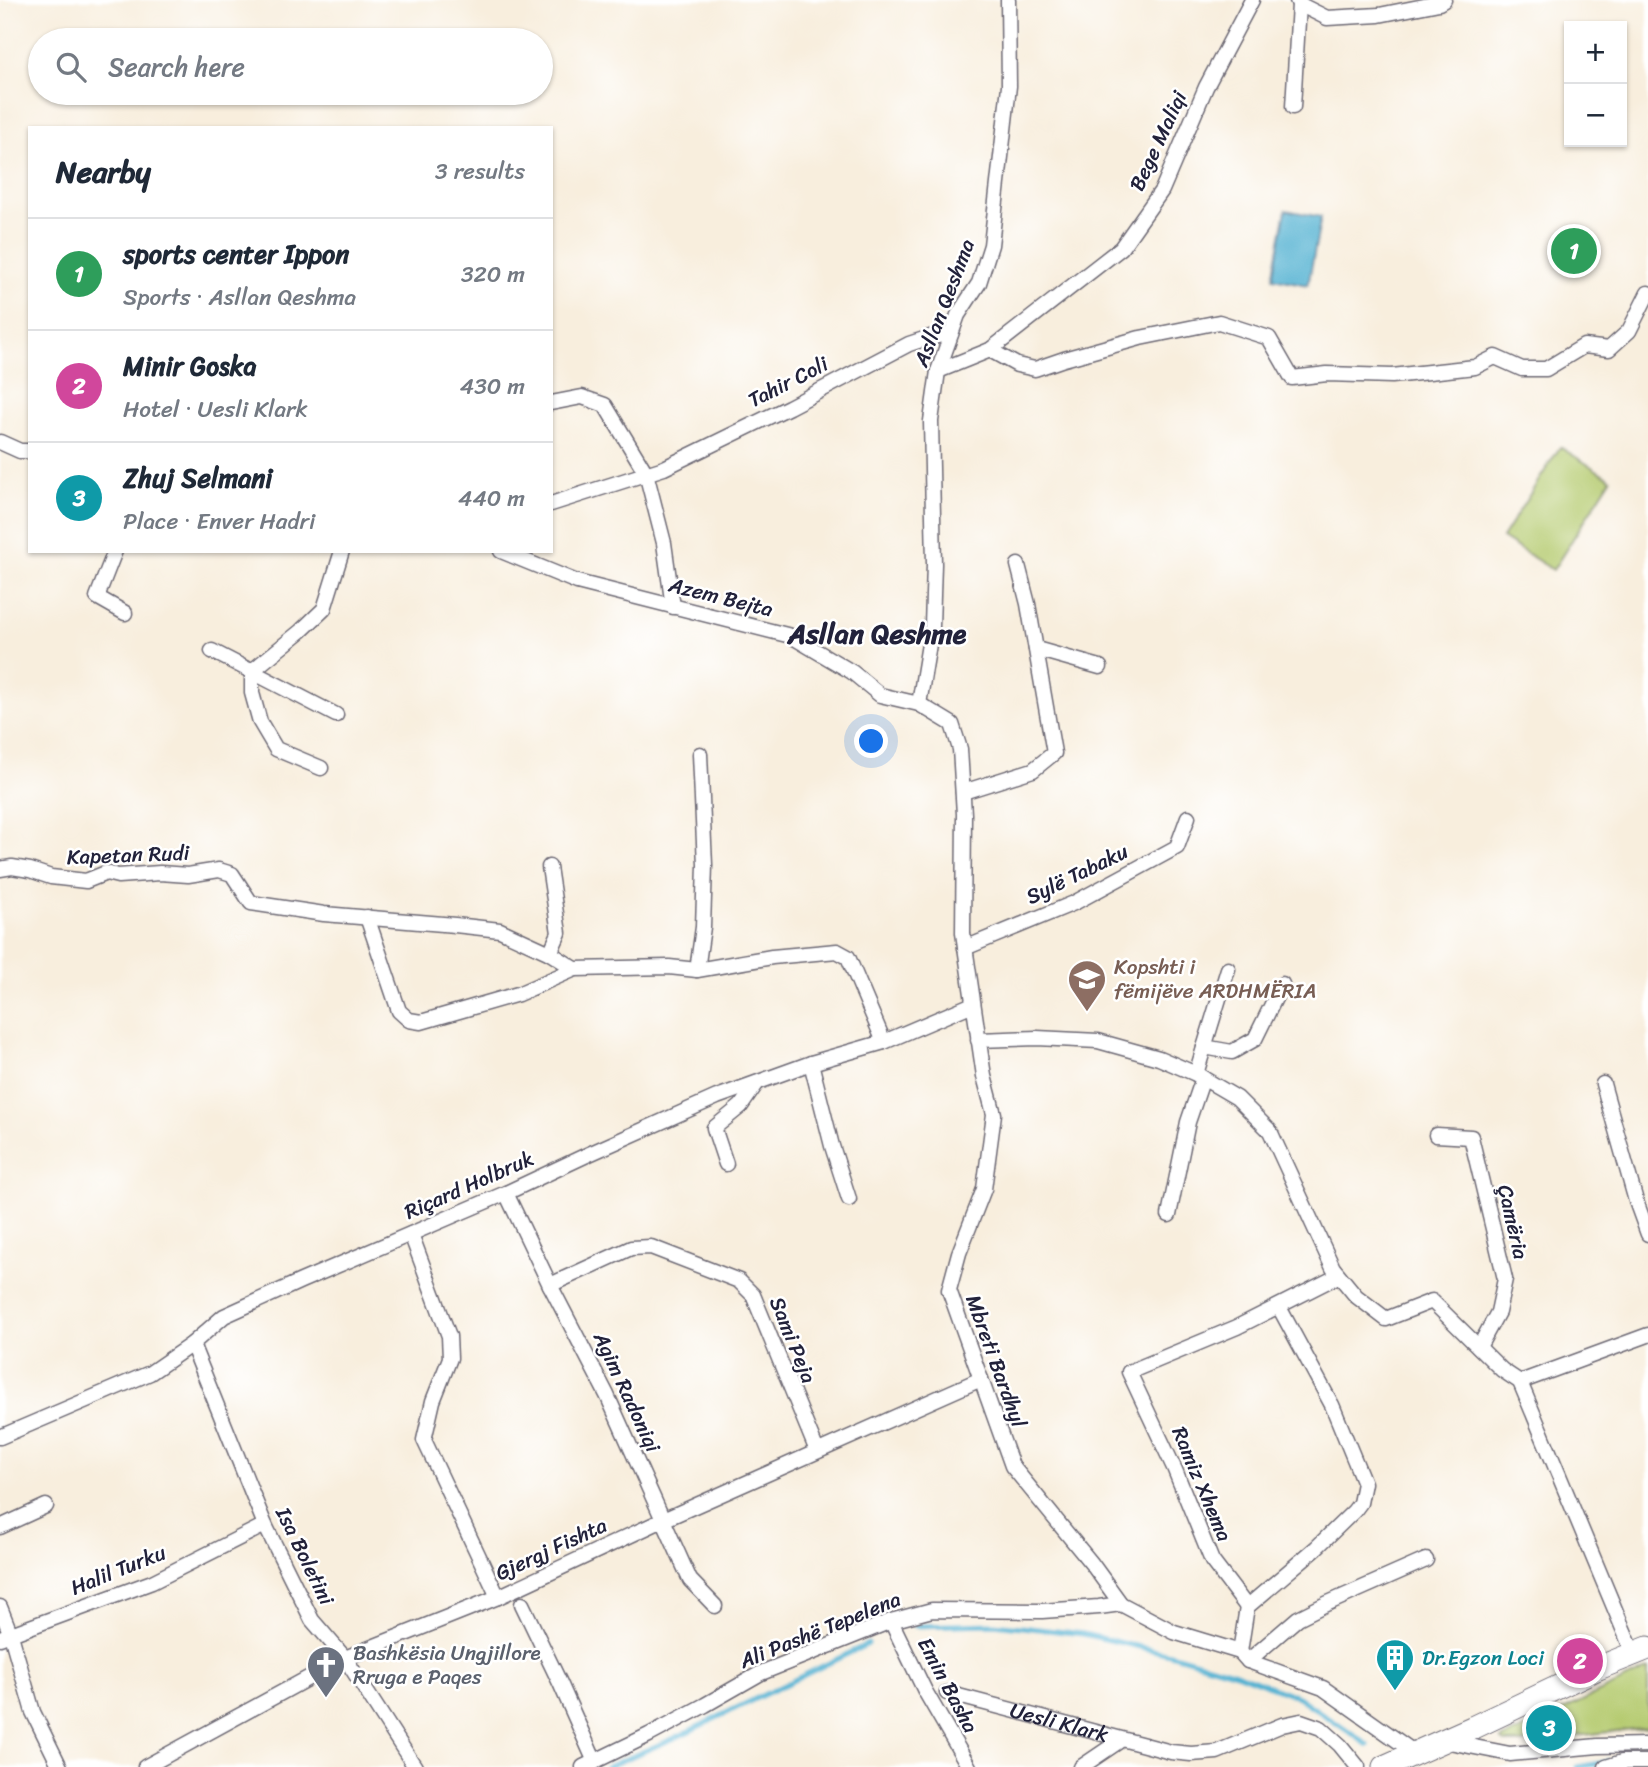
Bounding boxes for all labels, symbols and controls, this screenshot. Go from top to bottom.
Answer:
map controls [1564,21,1627,147]
button: + [1564,21,1627,84]
search box [28,28,553,105]
text: Search here [108,44,245,90]
icon: search [52,48,90,86]
street label: Bege Maliqi [1118,83,1198,198]
button: − [1564,84,1627,147]
text: Nearby [56,145,151,199]
text: 3 results [435,151,525,192]
pin: 1 [1551,225,1597,277]
text: sports center Ippon [123,231,349,277]
street label: Asllan Qeshma [902,233,986,374]
text: 1 [74,254,84,295]
text: 320 m [461,254,525,295]
text: Sports · Asllan Qeshma [123,277,356,318]
text: Minir Goska [123,343,257,389]
street label: Tahir Coli [741,345,836,419]
text: 2 [72,366,86,407]
text: 430 m [460,366,525,407]
text: Hotel · Uesli Klark [123,389,308,430]
text: Zhuj Selmani [123,455,273,501]
text: 3 [73,478,85,519]
text: 440 m [458,478,525,519]
text: Place · Enver Hadri [123,501,315,542]
street label: Azem Bejta [664,565,777,628]
district label: Asllan Qeshme [787,609,967,658]
your location [854,724,888,758]
street label: Sylë Tabaku [1019,833,1135,915]
street label: Kapetan Rudi [66,834,191,876]
place label: Kopshti i fëmijëve ARDHMËRIA [1114,948,1316,1010]
school or university icon: Kopshti i fëmijëve ARDHMËRIA [1066,958,1108,1013]
street label: Riçard Holbruk [398,1139,540,1231]
street label: Çamëria [1486,1181,1540,1264]
street label: Mbreti Bardhyl [954,1289,1038,1434]
street label: Sami Peja [758,1291,828,1390]
street label: Agim Radoniqi [582,1324,672,1460]
street label: Ramiz Xhema [1161,1420,1244,1548]
street label: Isa Boletini [264,1499,346,1613]
street label: Gjergj Fishta [489,1506,614,1592]
street label: Halil Turku [64,1533,172,1606]
street label: Ali Pashë Tepelena [733,1580,907,1680]
street label: Emin Basha [907,1630,989,1740]
place label: Bashkësia Ungjillore Rruga e Paqes [353,1634,541,1696]
pin: 2 [1557,1635,1603,1687]
building icon: Dr.Egzon Loci [1374,1637,1416,1692]
place label: Dr.Egzon Loci [1422,1639,1545,1677]
church icon: Bashkësia Ungjillore Rruga e Paqes [305,1644,347,1699]
street label: Uesli Klark [1006,1691,1113,1754]
pin: 3 [1526,1702,1572,1754]

